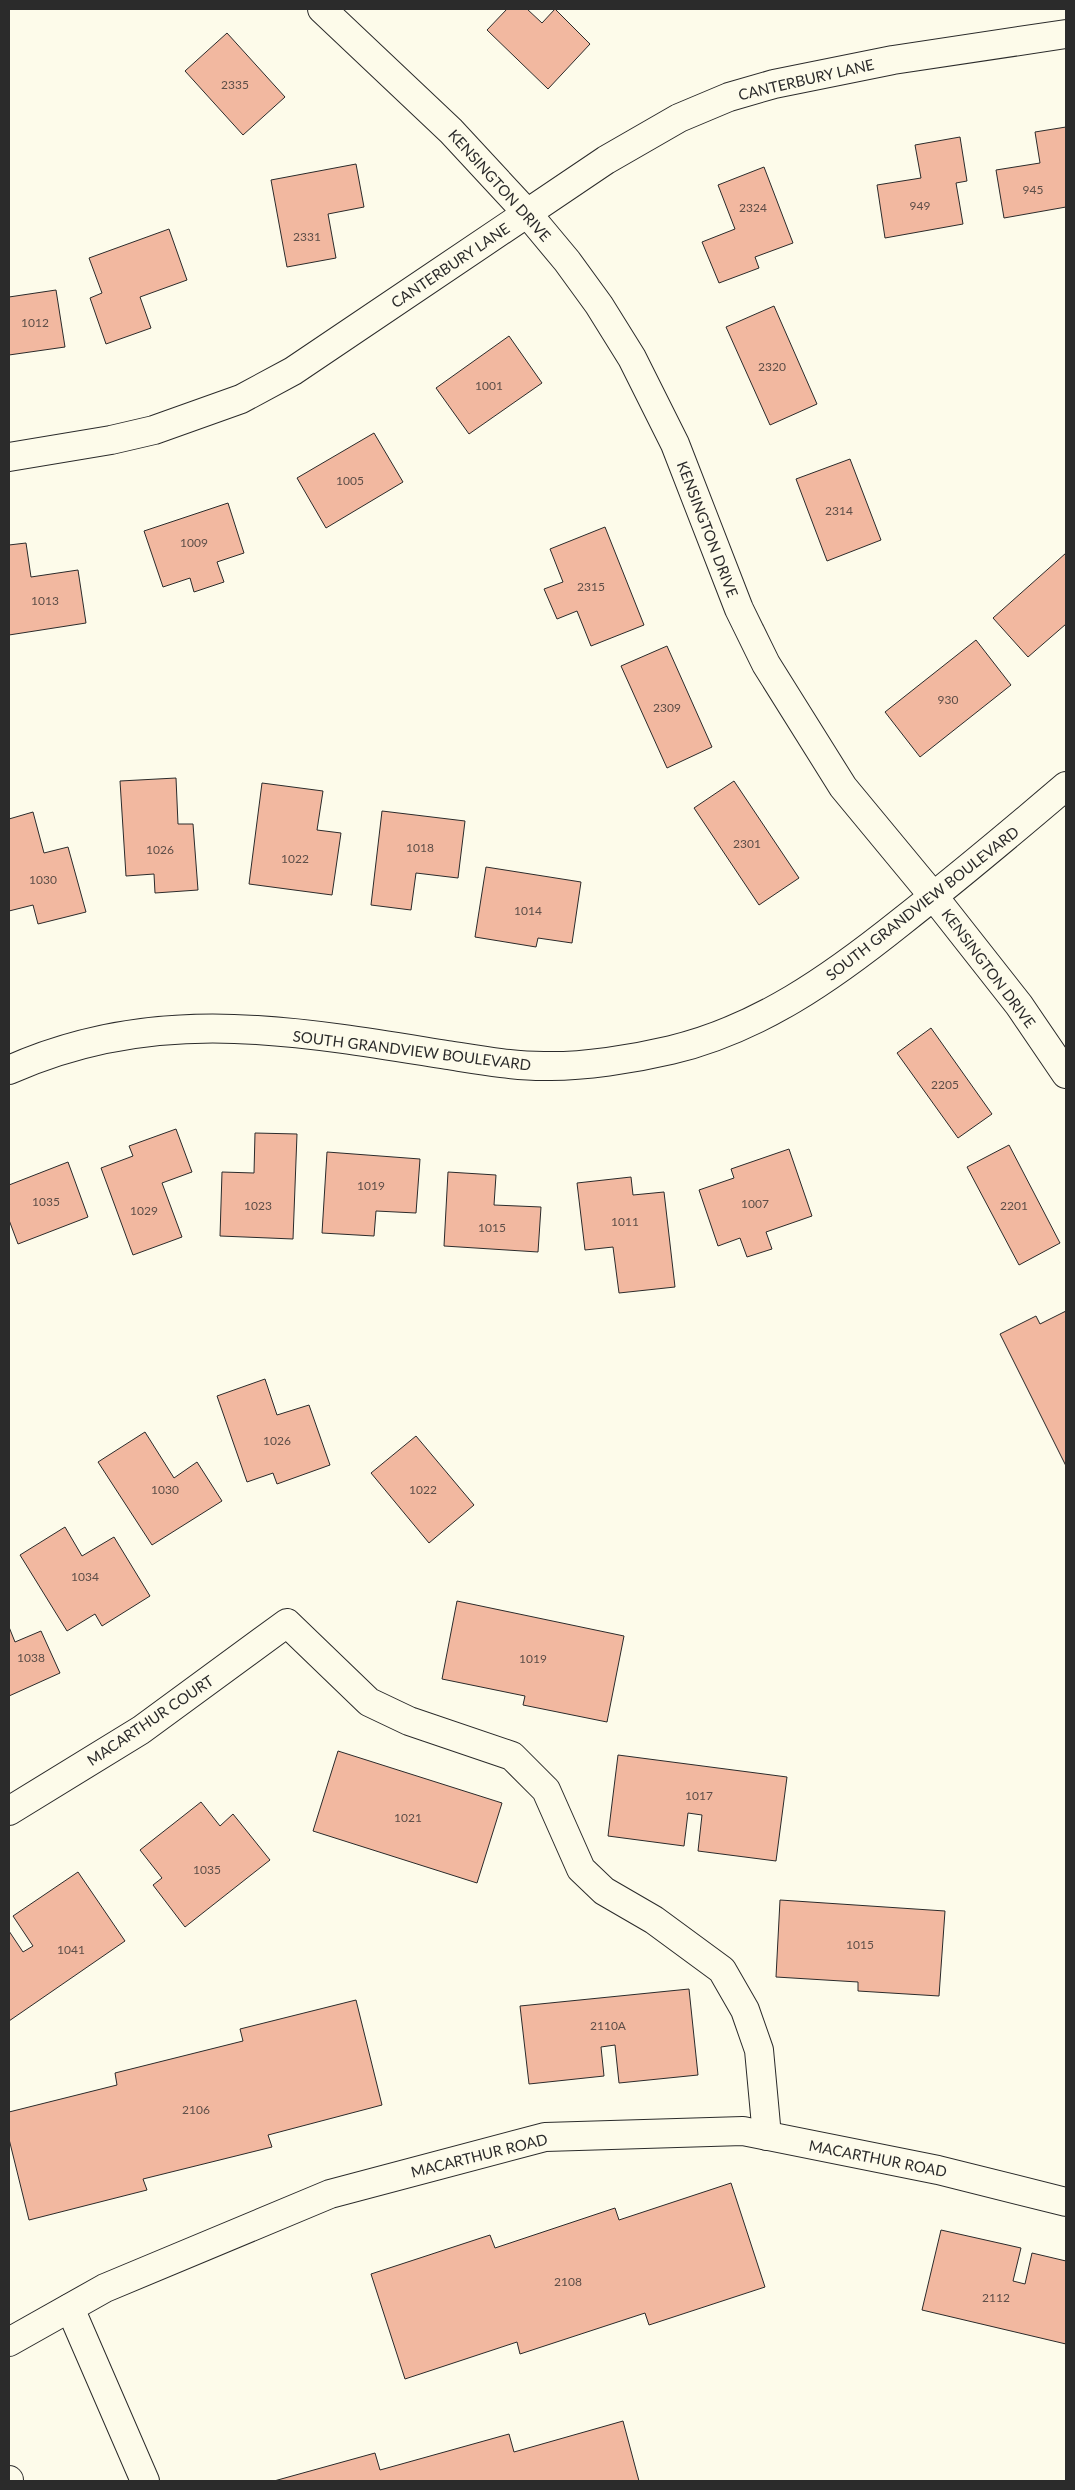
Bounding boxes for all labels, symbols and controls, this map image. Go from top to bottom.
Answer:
street label: CANTERBURY LANE [736,55,876,103]
house number: 2335 [221,77,249,92]
street label: KENSINGTON DRIVE [445,125,555,245]
house number: 945 [1023,182,1043,197]
house number: 949 [910,198,930,213]
house number: 2324 [739,200,767,215]
street label: CANTERBURY LANE [387,219,513,311]
house number: 2331 [293,229,321,244]
house number: 1012 [21,315,49,330]
house number: 2320 [758,359,786,374]
house number: 1001 [475,378,503,393]
street label: KENSINGTON DRIVE [674,458,742,600]
house number: 1005 [336,473,364,488]
house number: 2314 [825,503,853,518]
house number: 1009 [180,535,208,550]
house number: 2315 [577,579,605,594]
house number: 1013 [31,593,59,608]
house number: 930 [938,692,958,707]
house number: 2309 [653,700,681,715]
street label: SOUTH GRANDVIEW BOULEVARD [822,822,1022,984]
house number: 2301 [733,836,761,851]
house number: 1018 [406,840,434,855]
house number: 1026 [146,842,174,857]
house number: 1022 [281,851,309,866]
house number: 1030 [29,872,57,887]
house number: 1014 [514,903,542,918]
street label: KENSINGTON DRIVE [938,905,1040,1031]
street label: SOUTH GRANDVIEW BOULEVARD [292,1026,532,1074]
house number: 2205 [931,1077,959,1092]
house number: 1019 [357,1178,385,1193]
house number: 1035 [32,1194,60,1209]
house number: 1007 [741,1196,769,1211]
house number: 1023 [244,1198,272,1213]
house number: 2201 [1000,1198,1028,1213]
house number: 1029 [130,1203,158,1218]
house number: 1011 [611,1214,639,1229]
house number: 1015 [478,1220,506,1235]
house number: 1026 [263,1433,291,1448]
house number: 1030 [151,1482,179,1497]
house number: 1022 [409,1482,437,1497]
house number: 1034 [71,1569,99,1584]
house number: 1038 [17,1650,45,1665]
house number: 1019 [519,1651,547,1666]
street label: MACARTHUR COURT [83,1671,217,1769]
house number: 1017 [685,1788,713,1803]
house number: 1021 [394,1810,422,1825]
house number: 1035 [193,1862,221,1877]
house number: 1015 [846,1937,874,1952]
house number: 1041 [57,1942,85,1957]
house number: 2110A [590,2018,627,2033]
house number: 2106 [182,2102,210,2117]
street label: MACARTHUR ROAD [409,2129,549,2181]
street label: MACARTHUR ROAD [807,2136,949,2180]
house number: 2108 [554,2274,582,2289]
house number: 2112 [982,2290,1010,2305]

